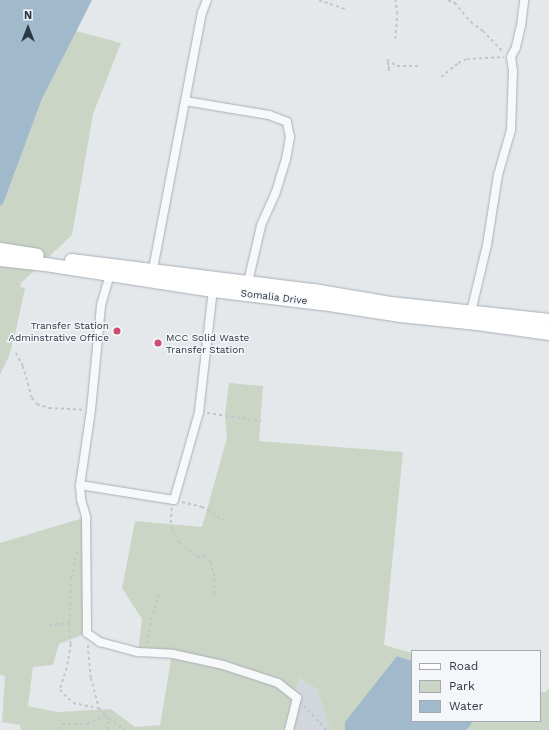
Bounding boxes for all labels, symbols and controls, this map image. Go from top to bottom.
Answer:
north arrow [8,8,48,48]
text: N [24,9,32,22]
street label: Somalia Drive [240,287,308,307]
place label: Transfer Station Adminstrative Office [8,319,109,342]
marker: Transfer Station Adminstrative Office [112,326,122,336]
place label: MCC Solid Waste Transfer Station [166,331,250,354]
marker: MCC Solid Waste Transfer Station [153,338,163,348]
legend [411,650,541,722]
text: Road [449,659,478,673]
text: Park [449,679,475,693]
text: Water [449,699,483,713]

